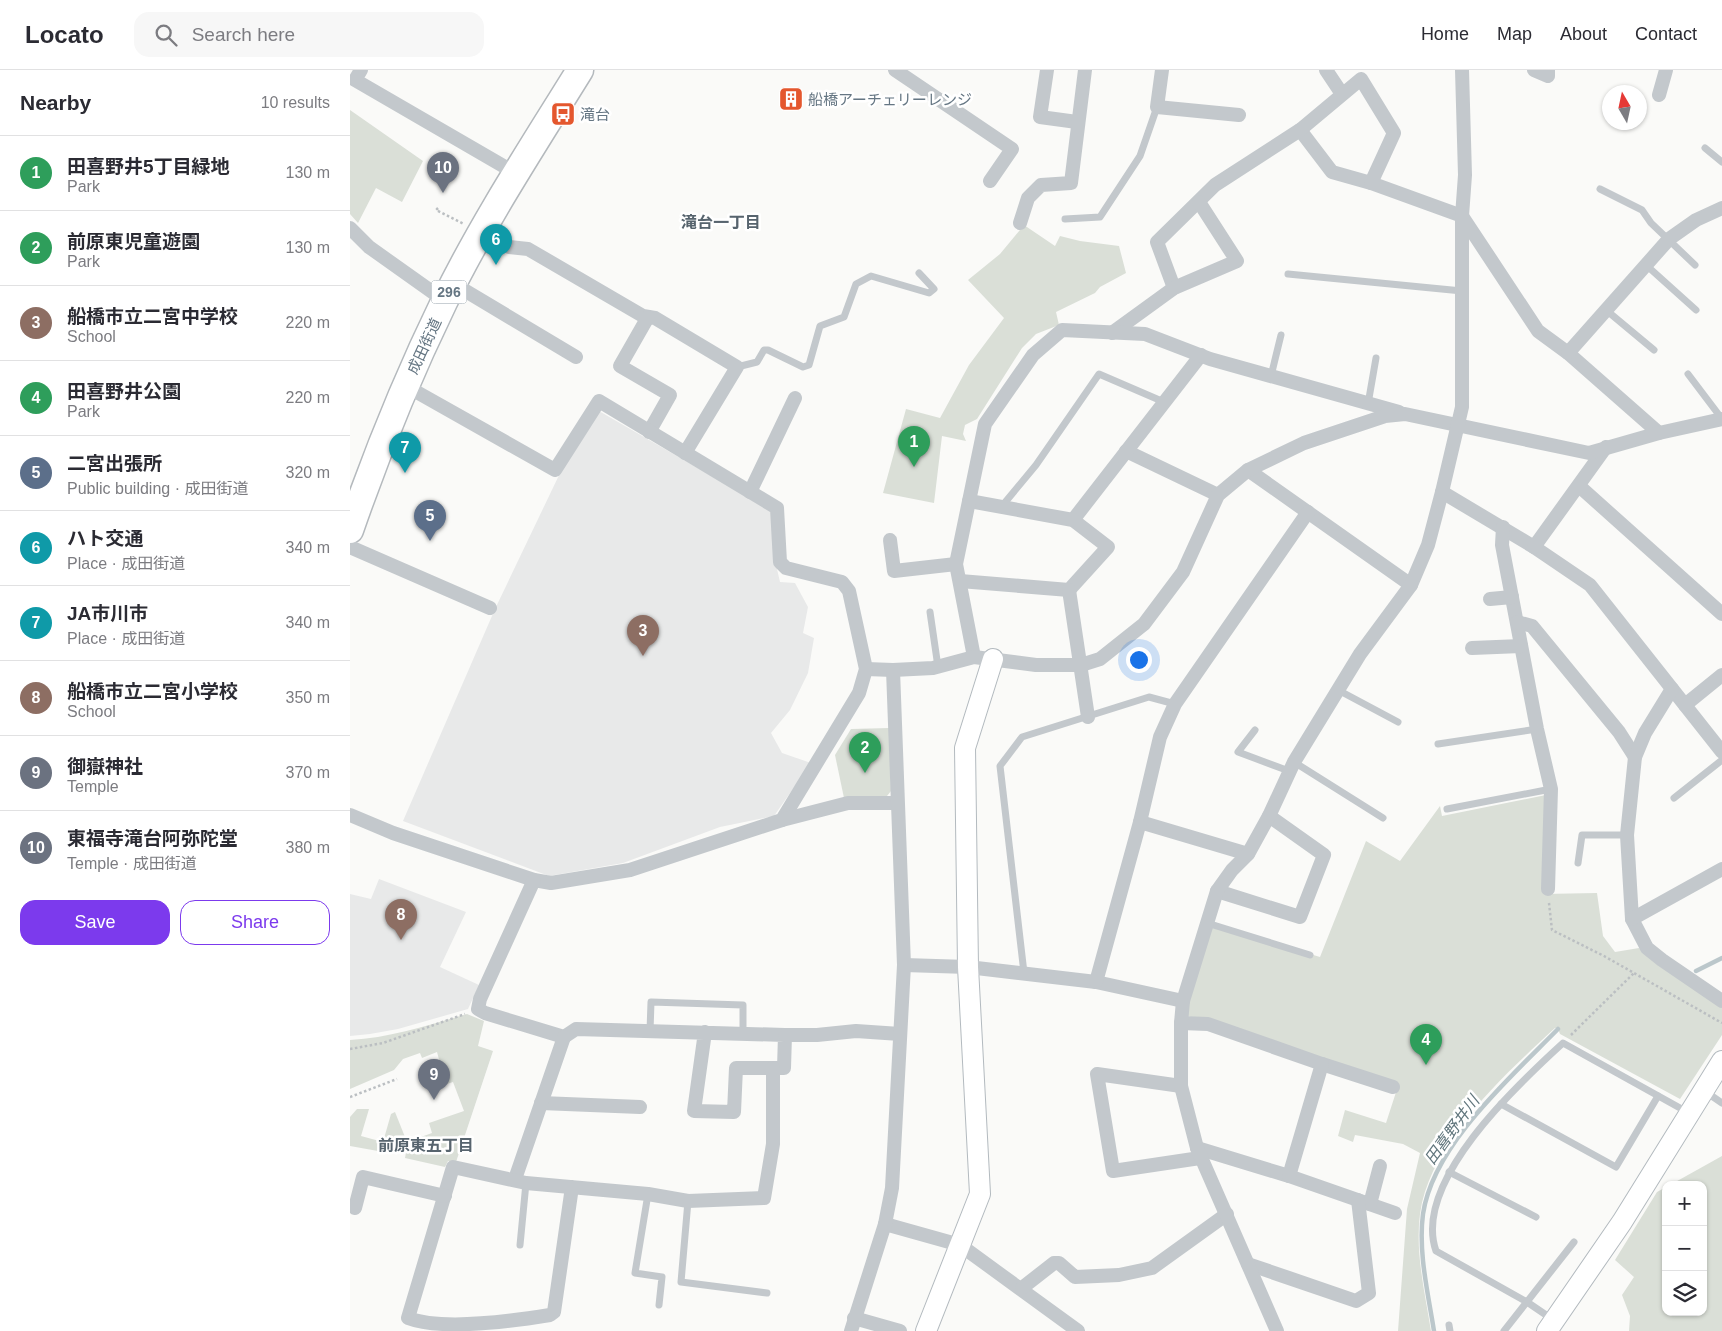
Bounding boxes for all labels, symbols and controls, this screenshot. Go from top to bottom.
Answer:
search box [134,12,484,57]
text: Locato [25,21,104,48]
icon: search [152,21,180,49]
text: Search here [192,24,295,45]
text: Home [1421,24,1469,44]
text: Map [1497,24,1532,44]
text: About [1560,24,1607,44]
text: Contact [1635,24,1697,44]
north arrow [1602,85,1647,130]
building icon: 船橋アーチェリーレンジ [778,86,804,112]
text: Nearby [20,91,91,114]
place label: 船橋アーチェリーレンジ [808,91,972,108]
text: 10 results [261,94,330,111]
bus stop icon: 滝台 [550,101,576,127]
place label: 滝台 [580,106,610,123]
pin: 10 [427,152,459,193]
text: 田喜野井5丁目緑地 [67,156,230,177]
text: 1 [32,164,40,181]
text: 130 m [286,164,330,181]
text: Park [67,178,100,195]
district label: 滝台一丁目 [681,214,761,231]
pin: 6 [480,224,512,265]
text: 前原東児童遊園 [67,231,200,252]
text: 2 [32,239,40,256]
text: 130 m [286,239,330,256]
text: Park [67,253,100,270]
road number: 296 [432,280,466,303]
text: 船橋市立二宮中学校 [67,306,238,327]
text: 3 [32,314,40,331]
text: 220 m [286,314,330,331]
street label: 成田街道 [404,315,444,377]
text: School [67,328,116,345]
text: 田喜野井公園 [67,381,181,402]
text: 4 [32,389,40,406]
text: 220 m [286,389,330,406]
text: Park [67,403,100,420]
pin: 1 [898,426,930,467]
pin: 7 [389,432,421,473]
text: 二宮出張所 [67,453,162,474]
text: 5 [32,464,40,481]
text: 320 m [286,464,330,481]
text: Public building · 成田街道 [67,480,248,497]
pin: 5 [414,500,446,541]
text: ハト交通 [67,528,144,549]
text: 6 [32,539,40,556]
text: 340 m [286,539,330,556]
text: Place · 成田街道 [67,555,185,572]
text: JA市川市 [67,603,148,624]
text: 7 [32,614,40,631]
text: 340 m [286,614,330,631]
pin: 3 [627,615,659,656]
text: Place · 成田街道 [67,630,185,647]
your location [1126,647,1152,673]
text: 船橋市立二宮小学校 [67,681,238,702]
text: 8 [32,689,40,706]
text: 350 m [286,689,330,706]
text: School [67,703,116,720]
pin: 2 [849,732,881,773]
text: 御嶽神社 [67,756,143,777]
text: 9 [32,764,40,781]
text: 370 m [286,764,330,781]
text: Temple [67,778,119,795]
text: 東福寺滝台阿弥陀堂 [67,828,238,849]
text: 10 [27,839,45,856]
text: 380 m [286,839,330,856]
text: Temple · 成田街道 [67,855,197,872]
pin: 8 [385,899,417,940]
button: Save [20,900,170,945]
button: Share [180,900,330,945]
pin: 4 [1410,1024,1442,1065]
pin: 9 [418,1059,450,1100]
water label: 田喜野井川 [1422,1091,1484,1167]
district label: 前原東五丁目 [378,1137,474,1154]
map controls [1662,1181,1707,1316]
button: + [1662,1181,1707,1226]
button: − [1662,1226,1707,1271]
button: layers [1662,1271,1707,1316]

